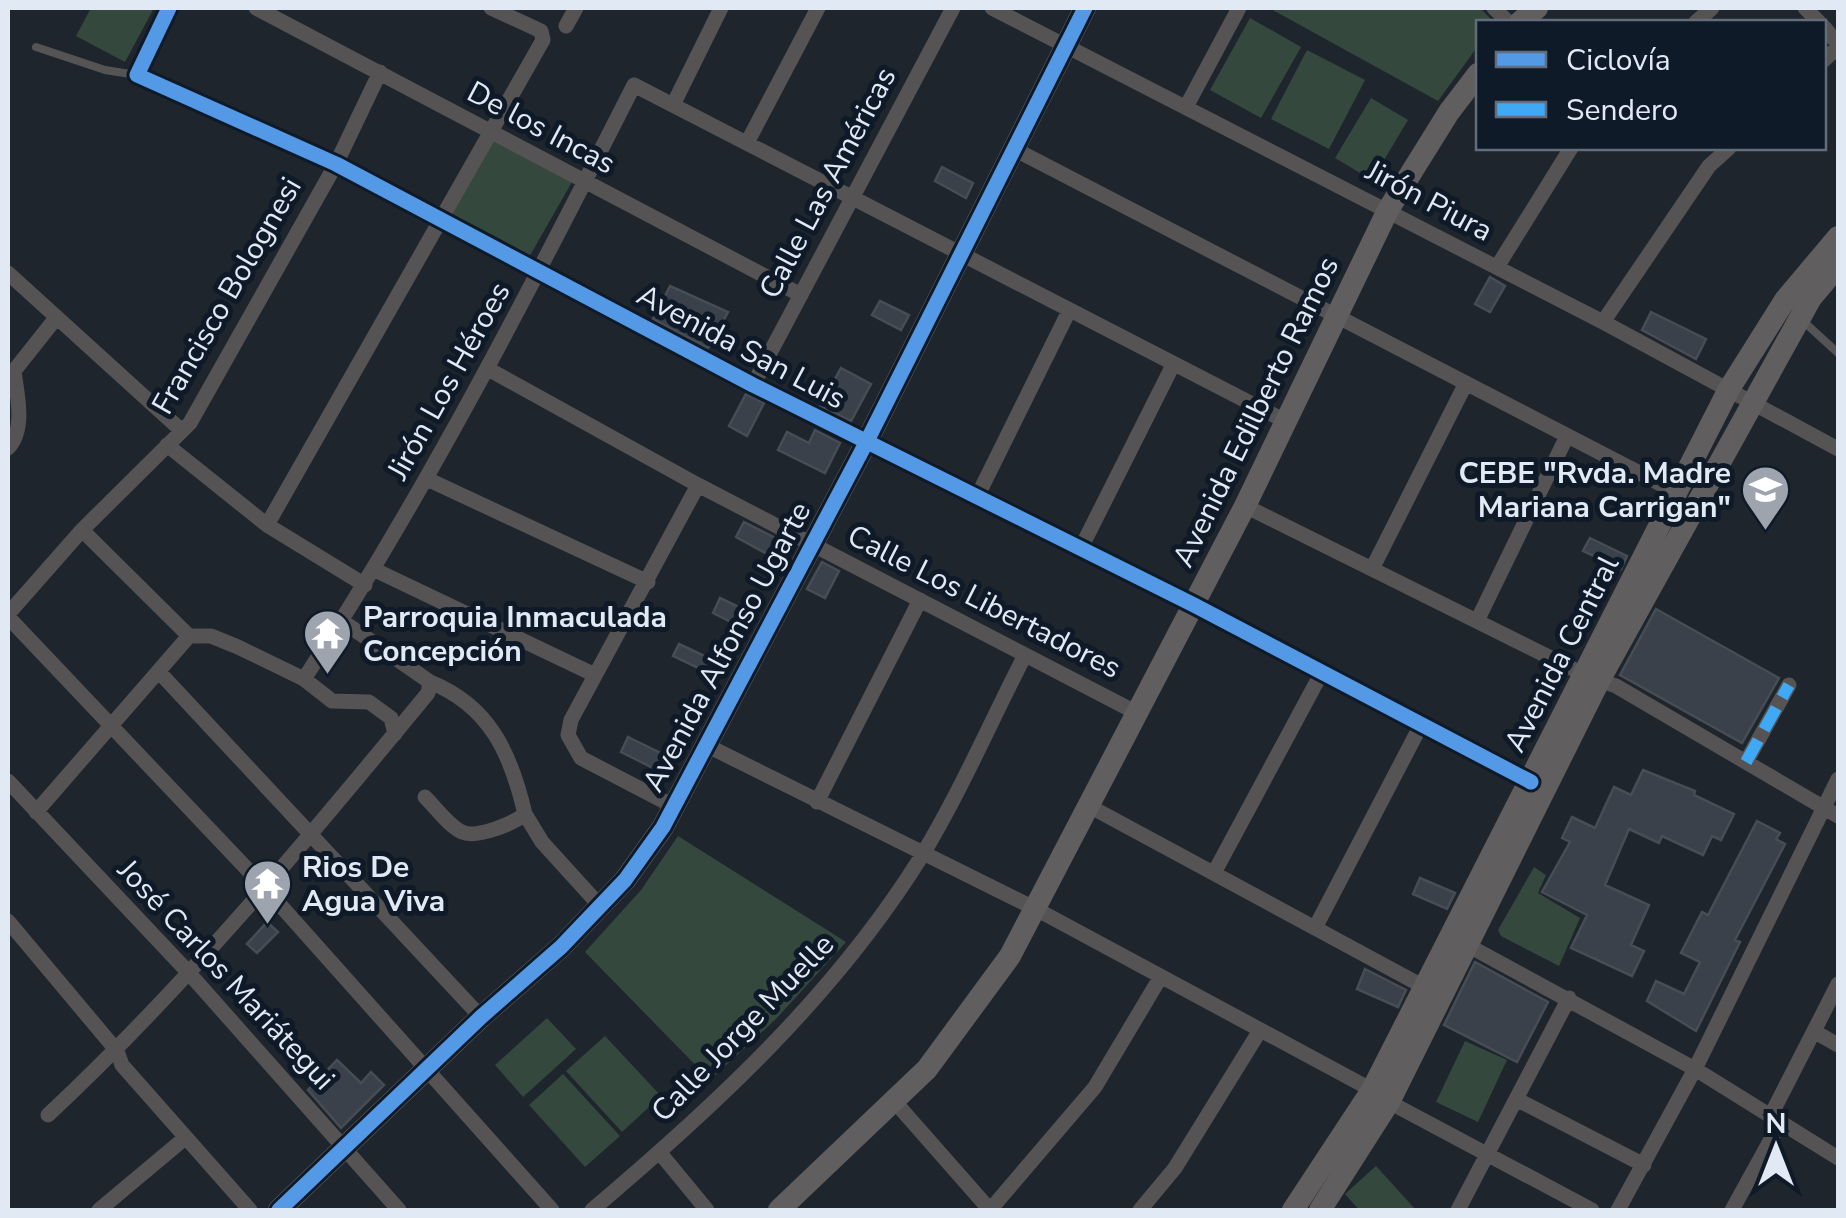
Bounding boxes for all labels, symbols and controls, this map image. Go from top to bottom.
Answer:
legend [1476,20,1826,150]
text: Ciclovía [1566,40,1671,81]
street label: Calle Las Américas [750,60,906,306]
street label: De los Incas [460,72,622,184]
text: Sendero [1566,90,1678,131]
street label: Jirón Piura [1358,150,1500,251]
street label: Francisco Bolognesi [142,170,312,422]
street label: Avenida Edilberto Ramos [1163,250,1349,574]
street label: Jirón Los Héroes [377,275,520,488]
street label: Avenida San Luis [630,275,852,419]
place label: CEBE "Rvda. Madre Mariana Carrigan" [1458,453,1731,528]
school or university icon: CEBE "Rvda. Madre Mariana Carrigan" [1740,464,1792,532]
street label: Avenida Alfonso Ugarte [633,495,821,799]
street label: Calle Los Libertadores [840,515,1128,689]
street label: Avenida Central [1495,549,1629,759]
place label: Parroquia Inmaculada Concepción [363,597,667,672]
temple icon: Parroquia Inmaculada Concepción [302,608,354,676]
place label: Rios De Agua Viva [302,847,445,922]
street label: José Carlos Mariátegui [108,850,344,1099]
temple icon: Rios De Agua Viva [241,858,293,926]
street label: Calle Jorge Muelle [642,925,844,1131]
north arrow [1726,1098,1826,1198]
text: N [1766,1105,1786,1143]

